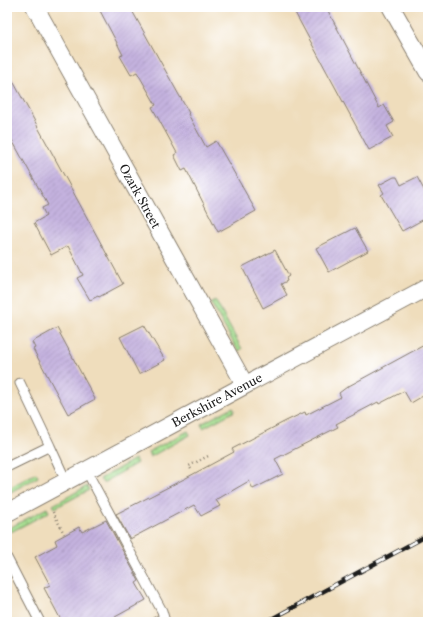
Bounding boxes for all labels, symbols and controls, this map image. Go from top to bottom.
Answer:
street label: Ozark Street [116,161,164,232]
street label: Berkshire Avenue [169,370,265,430]

